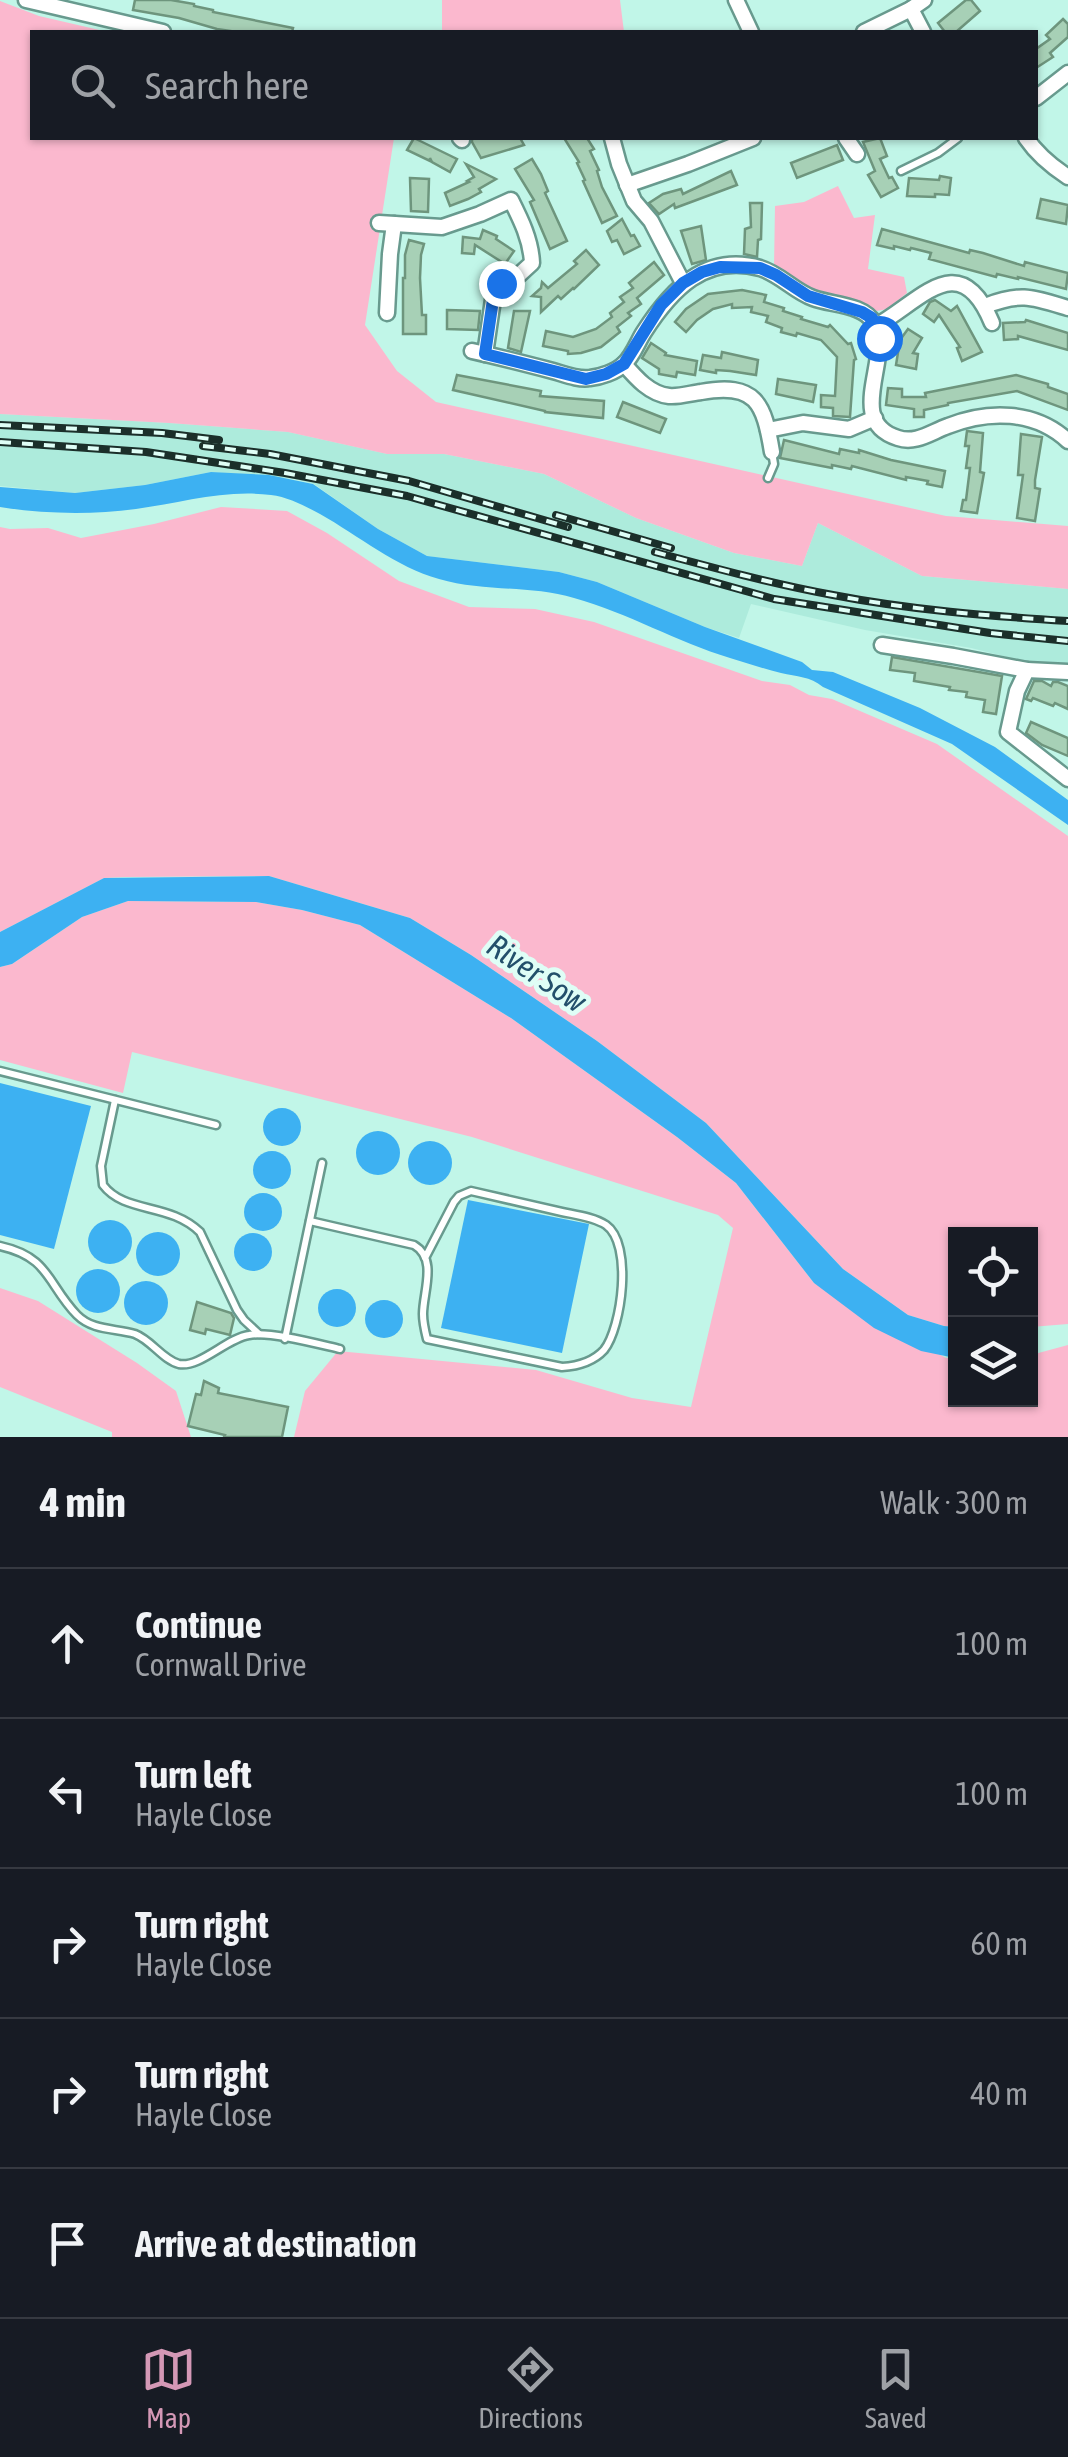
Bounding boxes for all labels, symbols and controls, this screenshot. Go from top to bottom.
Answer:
search box [30,30,1038,140]
icon: search [65,58,120,113]
text: Search here [145,64,309,107]
route end [479,261,525,307]
route start [857,316,903,362]
water label: River Sow [480,926,594,1020]
map controls [948,1227,1038,1407]
button: locate [948,1227,1038,1317]
button: layers [948,1317,1038,1407]
text: 4 min [40,1478,126,1526]
text: Walk · 300 m [880,1484,1028,1521]
text: Continue [135,1603,262,1646]
icon: ahead [40,1616,95,1671]
text: 100 m [955,1625,1028,1662]
text: Cornwall Drive [135,1646,307,1683]
text: Turn left [135,1753,251,1796]
icon: left [40,1766,95,1821]
text: 100 m [955,1775,1028,1812]
text: Hayle Close [135,1796,272,1833]
text: Turn right [135,1903,269,1946]
icon: right [40,1916,95,1971]
text: 60 m [970,1925,1028,1962]
text: Hayle Close [135,1946,272,1983]
text: Turn right [135,2053,269,2096]
icon: right [40,2066,95,2121]
text: 40 m [970,2075,1028,2112]
text: Hayle Close [135,2096,272,2133]
icon: arrive [40,2216,95,2271]
text: Arrive at destination [135,2222,417,2265]
tab: Map [141,2342,196,2434]
tab: Directions [478,2342,583,2434]
tab: Saved [865,2342,927,2434]

